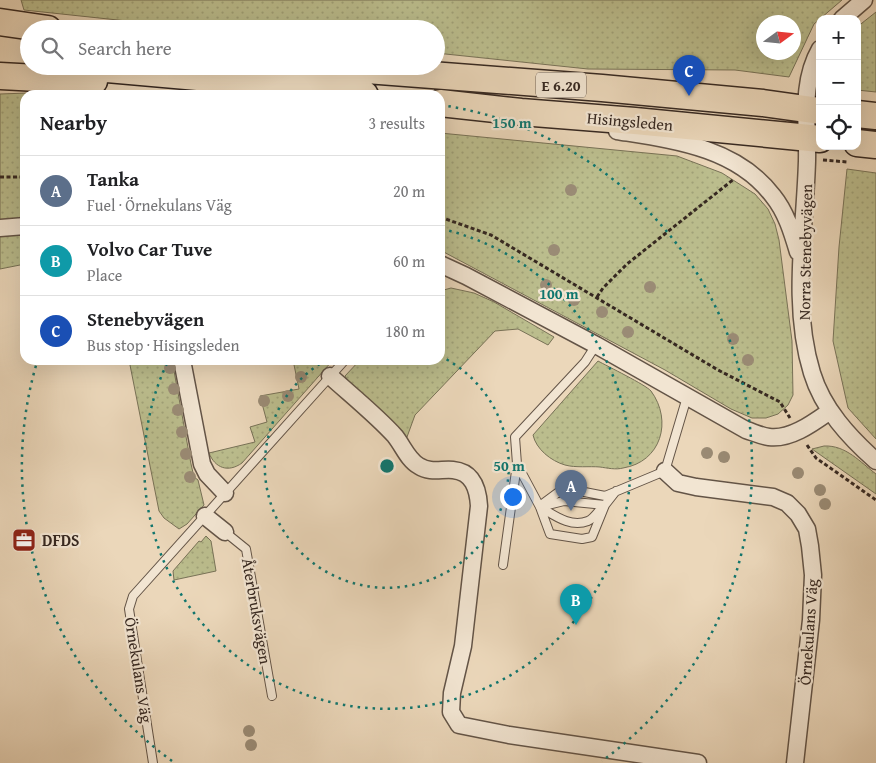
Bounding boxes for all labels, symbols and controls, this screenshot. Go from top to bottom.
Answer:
north arrow [756,15,801,60]
map controls [816,15,861,150]
button: + [816,15,861,60]
search box [20,20,445,75]
icon: search [38,34,66,62]
text: Search here [78,34,172,62]
pin: C [673,55,705,96]
button: − [816,60,861,105]
road number: E 6.20 [536,72,586,98]
street label: Hisingsleden [586,105,674,137]
button: locate [816,105,861,150]
text: Nearby [40,107,107,138]
text: 3 results [368,111,425,135]
text: 150 m [492,112,532,133]
text: Tanka [87,165,139,193]
text: A [51,179,61,203]
text: 20 m [393,179,425,203]
street label: Norra Stenebyvägen [792,184,818,320]
text: Fuel · Örnekulans Väg [87,193,232,217]
text: Volvo Car Tuve [87,235,212,263]
text: B [51,249,61,273]
text: 60 m [393,249,425,273]
text: Place [87,263,122,287]
text: 100 m [539,283,579,304]
text: Stenebyvägen [87,305,204,333]
text: C [51,319,61,343]
text: 180 m [385,319,425,343]
text: Bus stop · Hisingsleden [87,333,239,357]
text: 50 m [493,455,525,476]
centre of rings [378,457,396,475]
pin: A [555,470,587,511]
your location [500,484,526,510]
office icon: DFDS [11,527,37,553]
place label: DFDS [42,528,80,552]
street label: Återbruksvägen [236,556,278,666]
street label: Örnekulans Väg [792,578,824,686]
pin: B [560,584,592,625]
street label: Örnekulans Väg [119,616,159,725]

